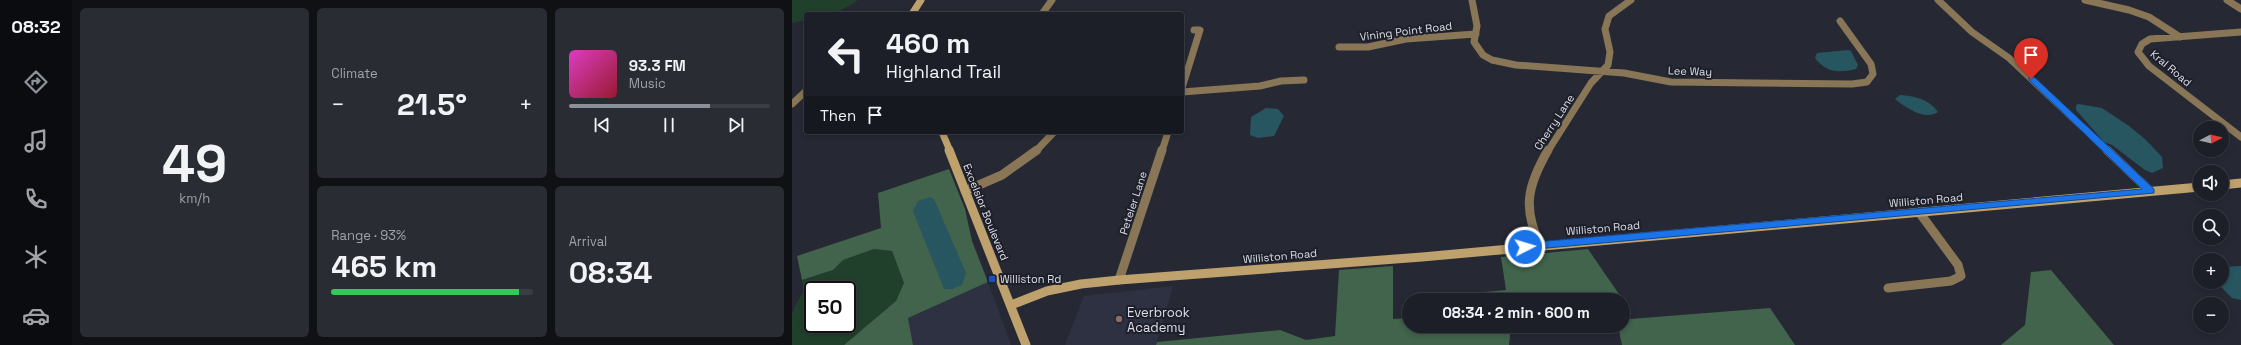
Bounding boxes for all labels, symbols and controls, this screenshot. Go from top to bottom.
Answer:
text: 08:32 [11,15,61,38]
street label: Vining Point Road [1359,18,1453,44]
text: 460 m [886,25,970,61]
icon: left [820,28,872,80]
pin [2014,38,2048,79]
icon: arrive [2020,44,2042,66]
street label: Kral Road [2148,47,2194,89]
text: 93.3 FM [629,56,686,75]
text: Highland Trail [886,60,1001,83]
street label: Lee Way [1668,63,1712,79]
text: Climate [331,65,378,82]
icon: directions [22,68,50,96]
text: Music [629,75,666,92]
text: 21.5° [397,85,467,124]
text: − [331,90,345,118]
text: + [519,90,533,118]
street label: Cherry Lane [1531,91,1577,153]
icon: arrive [864,104,886,126]
text: Then [820,106,856,125]
icon: previous [591,114,613,136]
icon: pause [658,114,680,136]
icon: next [725,114,747,136]
north arrow [2193,121,2229,157]
map controls [2193,121,2229,333]
icon: music [22,127,50,155]
text: 49 [162,131,227,197]
street label: Excelsior Boulevard [960,161,1012,263]
button: sound [2193,165,2229,201]
street label: Peteler Lane [1116,170,1150,236]
icon: phone [22,185,50,213]
text: km/h [179,190,210,207]
street label: Williston Road [1888,190,1964,210]
button: search [2193,209,2229,245]
street label: Williston Road [1565,218,1641,238]
position arrow [1504,226,1546,268]
text: Range · 93% [331,227,406,244]
text: Arrival [569,233,607,250]
icon: climate [22,243,50,271]
street label: Williston Road [1242,246,1318,266]
text: 465 km [331,247,437,286]
text: 08:34 [569,253,652,292]
button: + [2193,253,2229,289]
place label: Williston Rd [1000,272,1061,286]
marker: Williston Rd [987,274,997,284]
speed limit sign: 50 [804,281,856,333]
button: − [2193,297,2229,333]
icon: car [22,302,50,330]
text: 08:34 · 2 min · 600 m [1442,303,1590,322]
place label: Everbrook Academy [1127,304,1190,336]
marker: Everbrook Academy [1114,314,1124,324]

